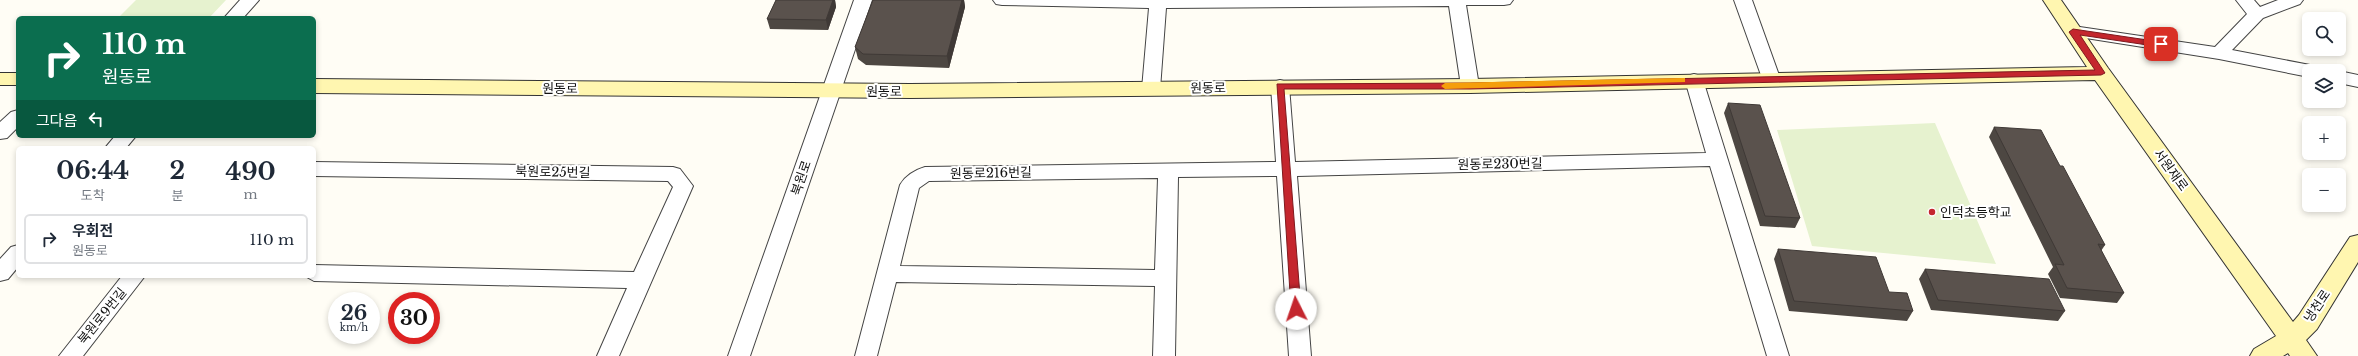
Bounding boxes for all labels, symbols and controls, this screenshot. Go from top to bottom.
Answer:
map controls [2302,12,2346,212]
button: search [2302,12,2346,56]
text: 110 m [102,27,186,62]
pin [2144,27,2178,61]
icon: right [36,32,88,84]
icon: arrive [2150,33,2172,55]
button: layers [2302,64,2346,108]
text: 원동로 [102,66,152,88]
street label: 원동로 [1190,79,1226,97]
street label: 원동로 [542,80,578,97]
street label: 원동로 [866,83,902,100]
icon: left [85,108,107,130]
text: 그다음 [36,111,77,130]
button: + [2302,116,2346,160]
street label: 서원재로 [2150,146,2192,194]
street label: 원동로230번길 [1457,155,1543,173]
text: 06:44 [56,156,129,185]
text: 2 [170,156,185,185]
text: 490 [225,157,276,186]
street label: 북원로 [787,158,815,198]
street label: 북원로25번길 [515,163,591,181]
street label: 원동로216번길 [950,164,1032,182]
button: − [2302,168,2346,212]
text: m [244,186,258,203]
text: 도착 [81,187,105,204]
text: 분 [171,187,183,204]
place label: 인덕초등학교 [1940,204,2012,221]
marker: 인덕초등학교 [1927,207,1937,217]
text: 우회전 [72,221,113,240]
icon: right [38,228,60,250]
text: 110 m [250,230,294,249]
text: 원동로 [72,242,108,259]
street label: 북원로9번길 [74,284,130,348]
street label: 냉천로 [2300,286,2334,326]
position arrow [1275,288,1317,330]
speed limit sign: 30 [388,292,440,344]
text: 26 [341,301,367,325]
text: km/h [340,321,368,334]

